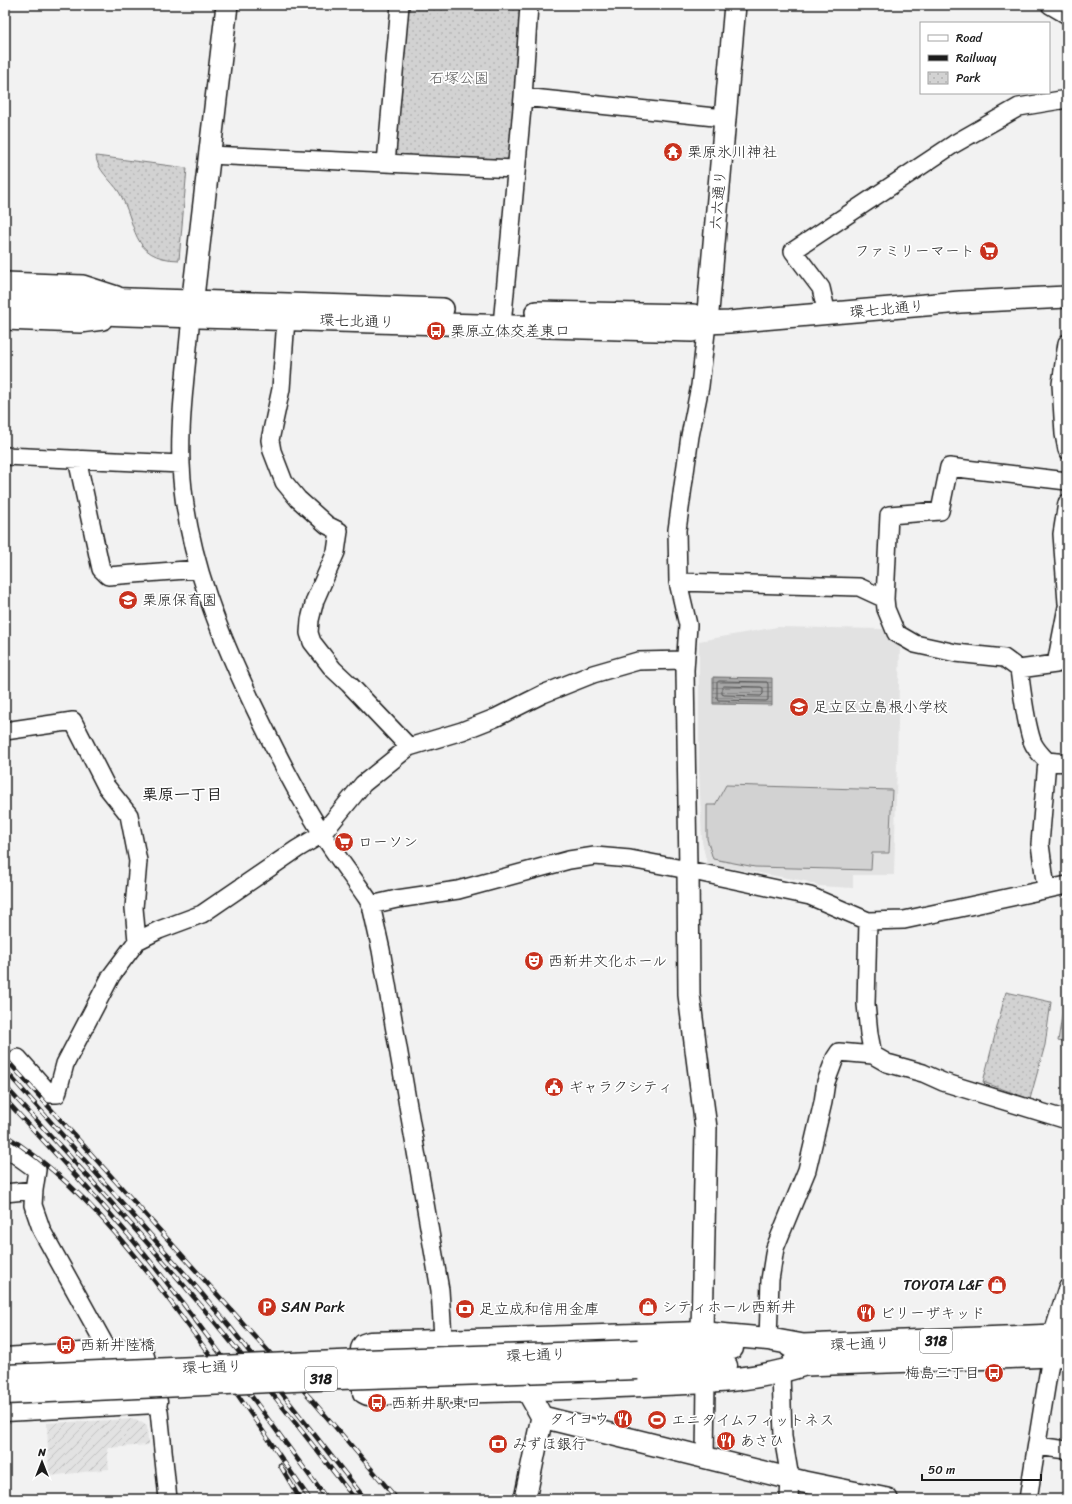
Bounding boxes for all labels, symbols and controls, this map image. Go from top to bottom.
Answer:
legend [920,22,1050,94]
text: Road [956,27,983,49]
text: Railway [956,47,997,69]
park label: 石塚公園 [429,65,489,91]
text: Park [956,67,981,89]
place label: 栗原氷川神社 [687,139,777,165]
temple icon: 栗原氷川神社 [662,141,684,163]
street label: 六六通り [702,169,734,231]
place label: ファミリーマート [855,238,975,264]
supermarket icon: ファミリーマート [978,240,1000,262]
street label: 環七北通り [849,293,925,325]
street label: 環七北通り [319,307,395,335]
place label: 栗原立体交差東口 [450,318,570,344]
bus stop icon: 栗原立体交差東口 [425,320,447,342]
place label: 栗原保育園 [142,587,217,613]
school or university icon: 栗原保育園 [117,589,139,611]
place label: 足立区立島根小学校 [813,694,948,720]
school or university icon: 足立区立島根小学校 [788,696,810,718]
district label: 栗原一丁目 [142,780,222,809]
place label: ローソン [358,829,418,855]
supermarket icon: ローソン [333,831,355,853]
place label: 西新井文化ホール [548,948,667,974]
theatre icon: 西新井文化ホール [523,950,545,972]
place label: ギャラクシティ [568,1074,673,1100]
public building icon: ギャラクシティ [543,1076,565,1098]
place label: TOYOTA L&F [903,1272,985,1298]
shop icon: TOYOTA L&F [986,1274,1008,1296]
place label: SAN Park [281,1294,345,1320]
place label: シティホール西新井 [662,1294,796,1320]
parking icon: SAN Park [256,1296,278,1318]
place label: 足立成和信用金庫 [479,1296,599,1322]
shop icon: シティホール西新井 [637,1296,659,1318]
bank icon: 足立成和信用金庫 [454,1298,476,1320]
place label: ビリーザキッド [880,1300,986,1326]
restaurant icon: ビリーザキッド [855,1302,877,1324]
road number: 318 [920,1329,952,1353]
street label: 環七通り [830,1330,890,1358]
place label: 西新井陸橋 [80,1332,155,1358]
bus stop icon: 西新井陸橋 [55,1334,77,1356]
street label: 環七通り [506,1341,566,1369]
street label: 環七通り [182,1353,242,1381]
place label: 梅島三丁目 [905,1360,980,1386]
bus stop icon: 梅島三丁目 [983,1362,1005,1384]
road number: 318 [305,1367,337,1391]
place label: 西新井駅東口 [391,1390,481,1416]
bus stop icon: 西新井駅東口 [366,1392,388,1414]
place label: タイヨウ [550,1406,609,1432]
place label: エニタイムフィットネス [671,1407,834,1433]
restaurant icon: タイヨウ [612,1408,634,1430]
sports icon: エニタイムフィットネス [646,1409,668,1431]
place label: あさひ [740,1428,784,1454]
restaurant icon: あさひ [715,1430,737,1452]
place label: みずほ銀行 [512,1431,586,1457]
bank icon: みずほ銀行 [487,1433,509,1455]
north arrow [22,1442,62,1482]
text: N [37,1443,46,1462]
scale bar [922,1456,1041,1482]
text: 50 m [928,1459,955,1481]

